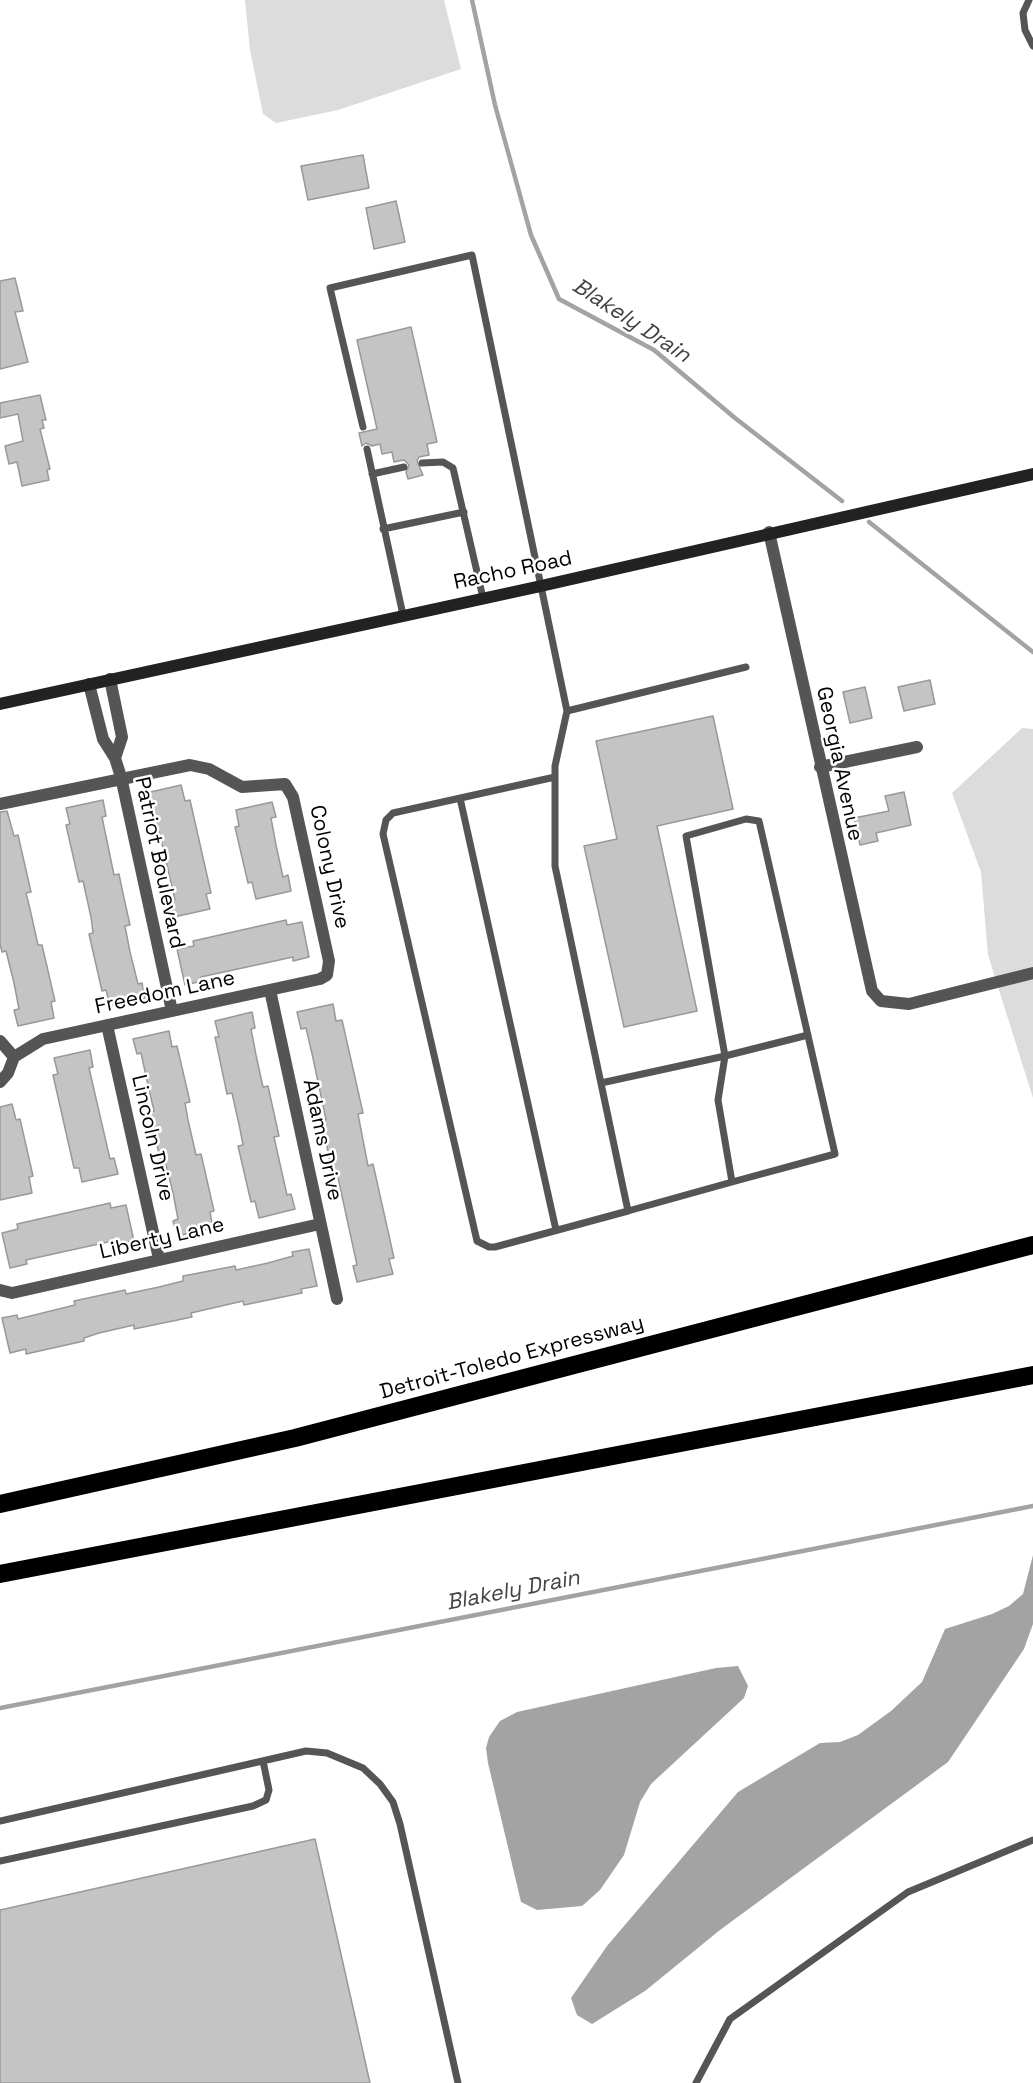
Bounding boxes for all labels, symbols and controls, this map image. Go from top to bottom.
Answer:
water label: Blakely Drain [567,273,695,369]
street label: Racho Road [452,546,574,596]
street label: Georgia Avenue [810,685,868,843]
street label: Patriot Boulevard [128,775,190,951]
street label: Colony Drive [304,803,354,931]
street label: Freedom Lane [93,966,237,1020]
street label: Lincoln Drive [125,1072,179,1204]
street label: Adams Drive [297,1077,347,1203]
street label: Liberty Lane [97,1212,227,1266]
street label: Detroit-Toledo Expressway [377,1311,647,1405]
water label: Blakely Drain [444,1565,582,1617]

